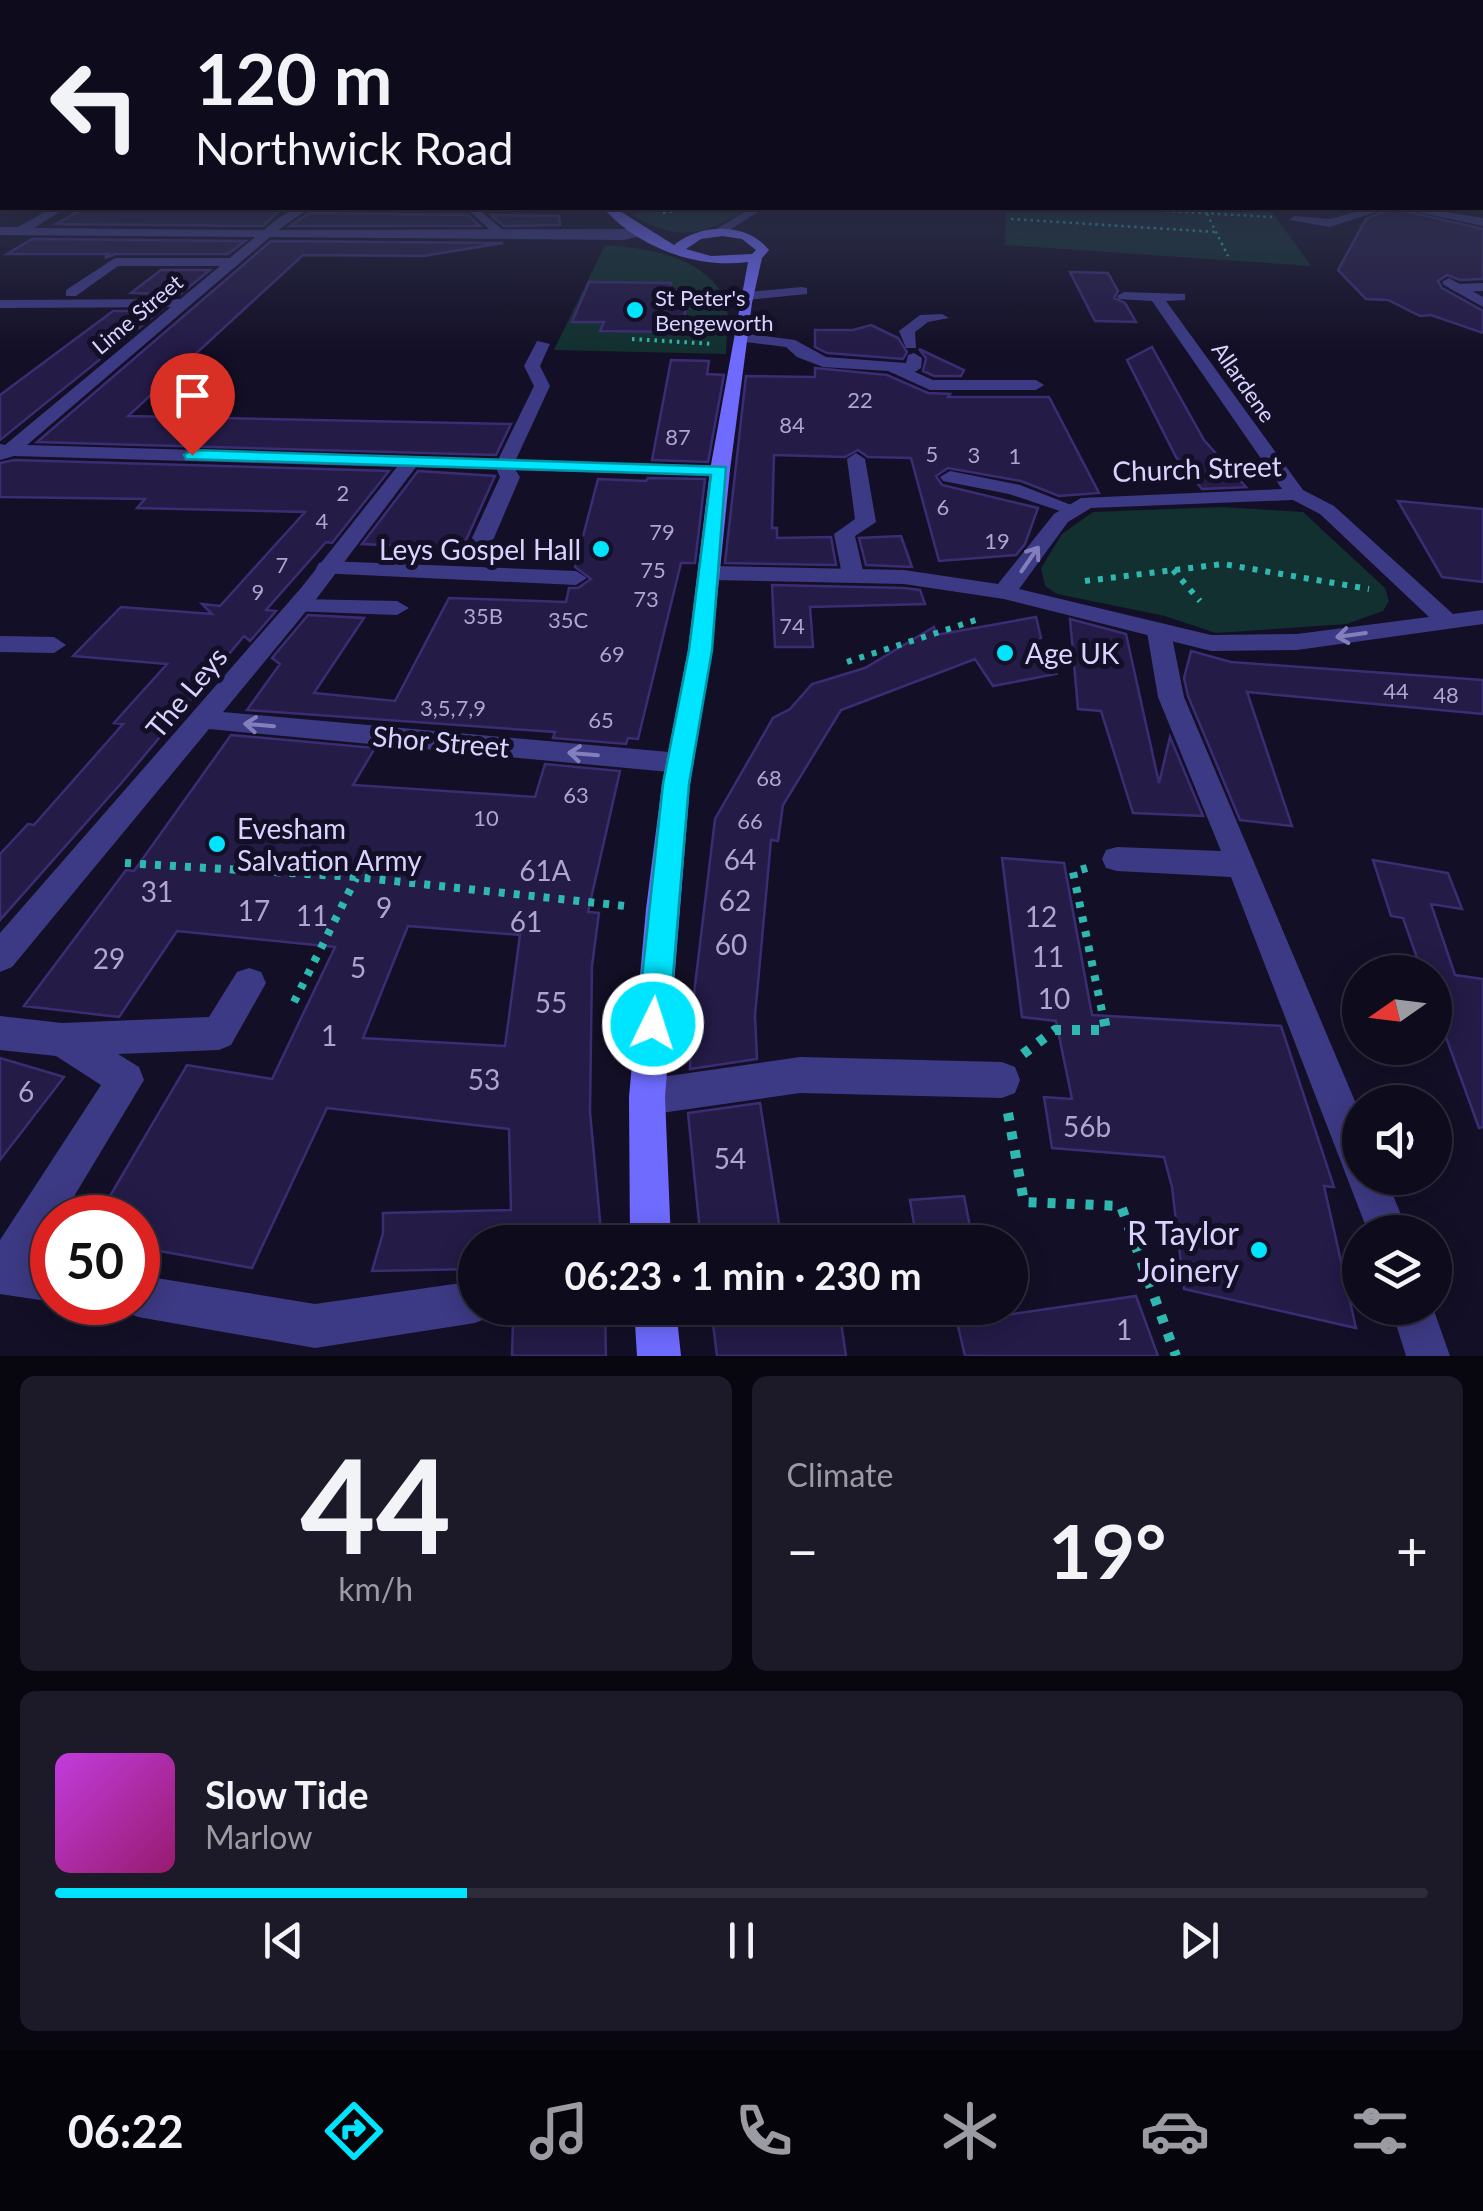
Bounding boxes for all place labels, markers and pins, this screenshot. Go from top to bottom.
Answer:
place label: St Peter's Bengeworth [655,284,774,336]
marker: St Peter's Bengeworth [624,299,646,321]
pin [150,353,235,456]
place label: Leys Gospel Hall [379,532,581,566]
marker: Leys Gospel Hall [590,538,612,560]
place label: Age UK [1025,636,1120,670]
marker: Age UK [994,642,1016,664]
place label: Evesham Salvation Army [237,811,422,877]
marker: Evesham Salvation Army [206,833,228,855]
place label: R Taylor Joinery [1127,1213,1239,1289]
marker: R Taylor Joinery [1248,1239,1270,1261]

